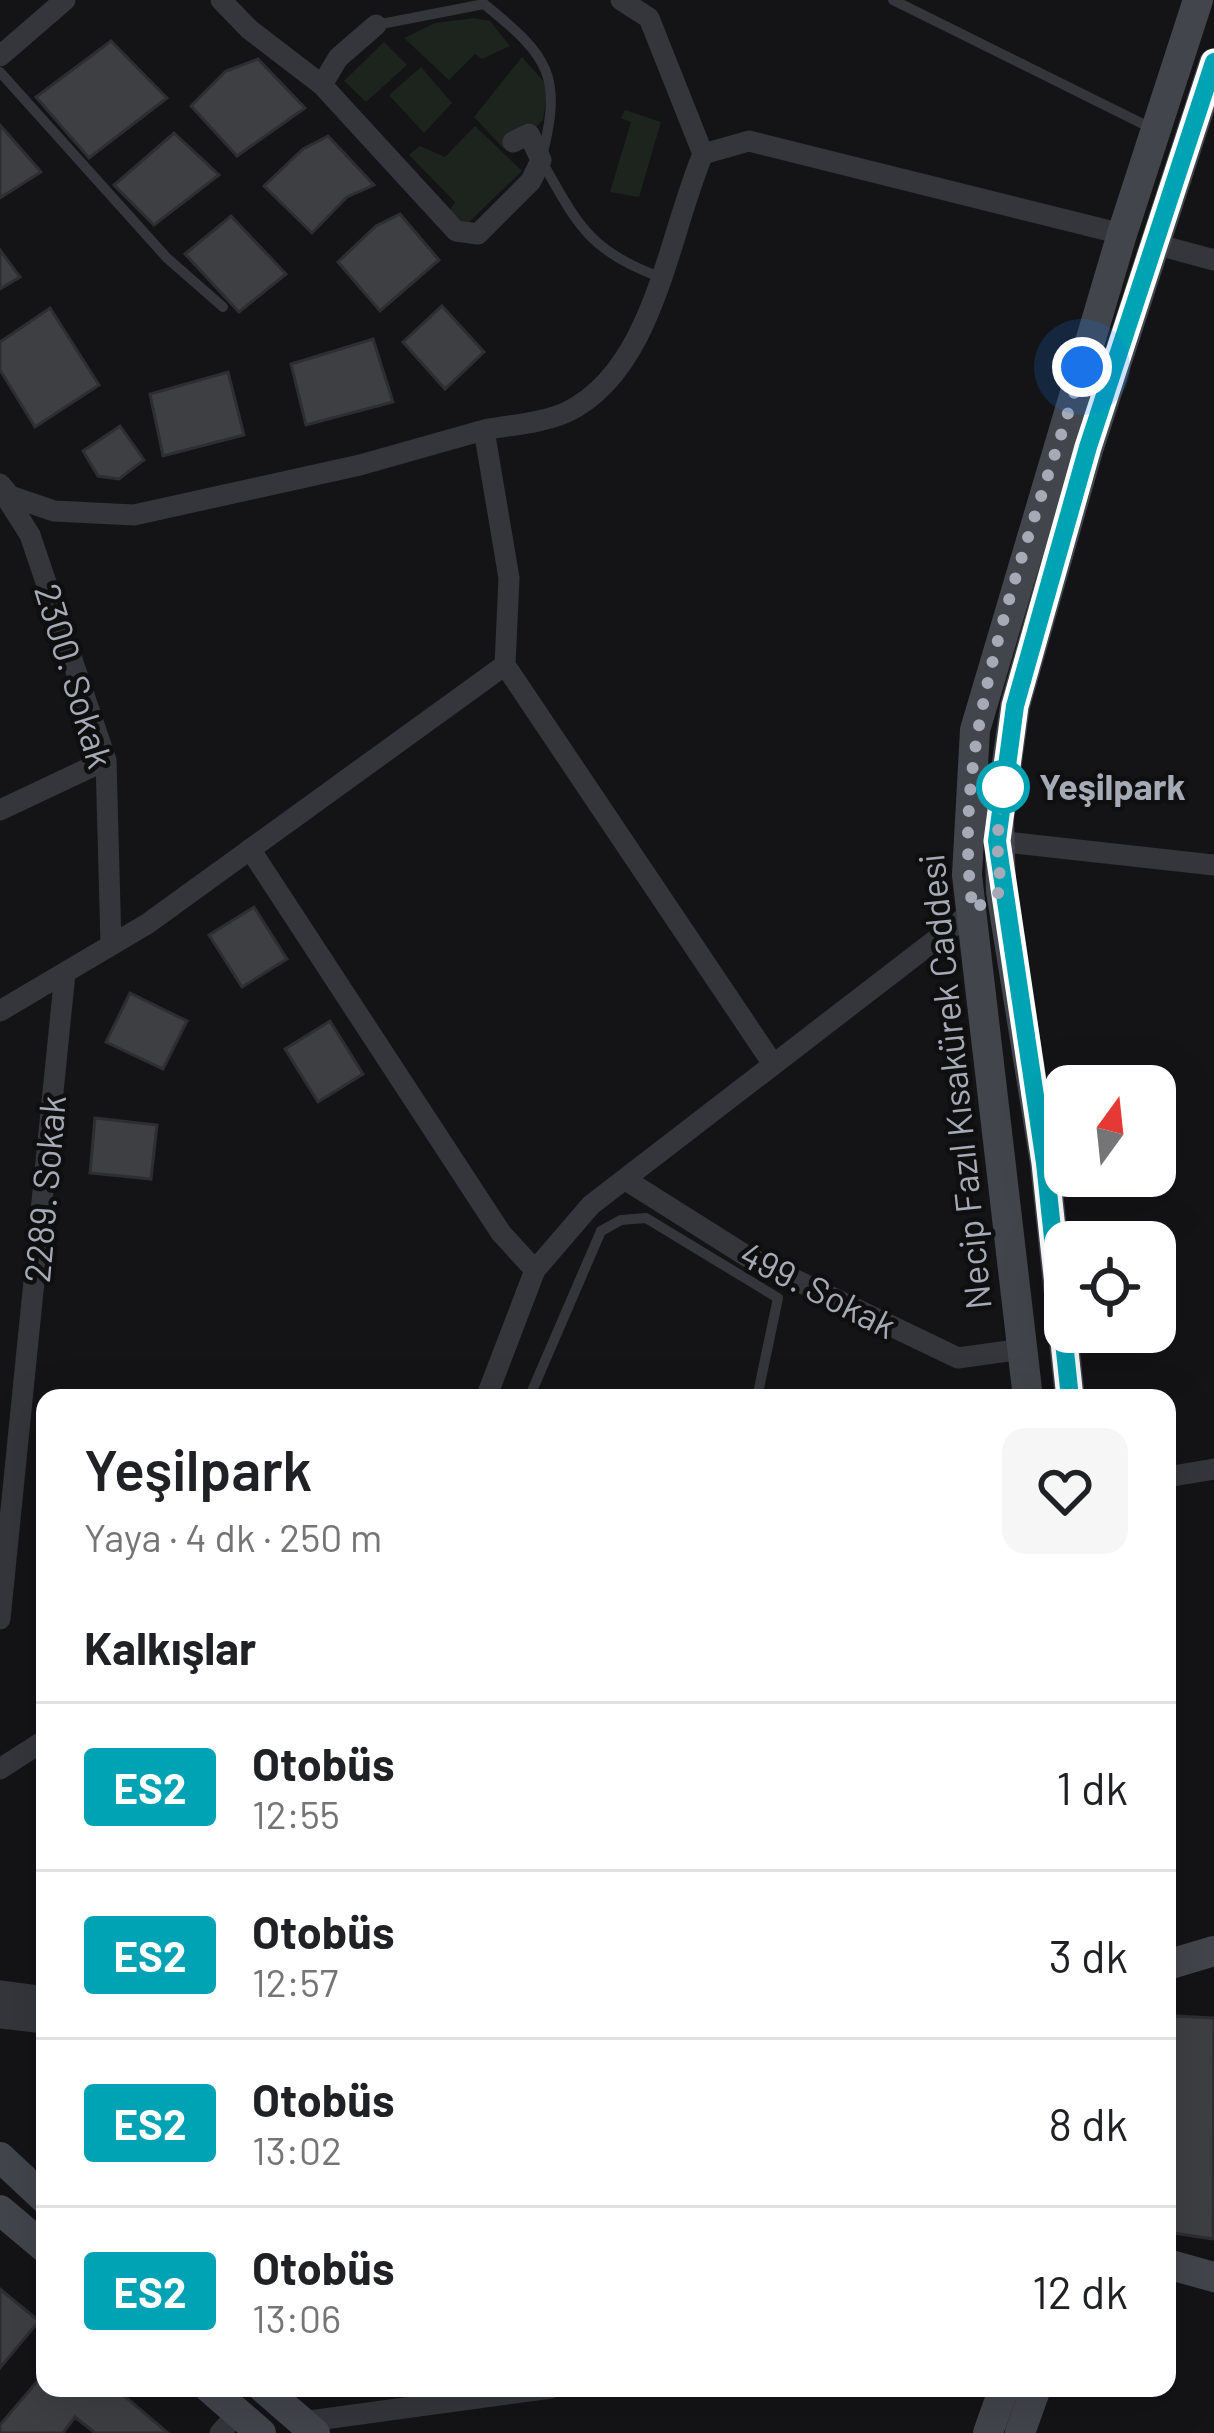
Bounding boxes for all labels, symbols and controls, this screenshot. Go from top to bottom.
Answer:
your location [1052,337,1112,397]
street label: 2300. Sokak [27,578,124,773]
marker: Yeşilpark [978,762,1028,812]
place label: Yeşilpark [1039,764,1186,807]
street label: Necip Fazıl Kısakürek Caddesi [908,853,999,1312]
north arrow [1044,1065,1176,1197]
map controls [1044,1065,1176,1353]
street label: 2289. Sokak [14,1093,73,1284]
button: locate [1044,1221,1176,1353]
street label: 499. Sokak [733,1231,904,1346]
button: heart [1002,1428,1128,1554]
text: Yeşilpark [84,1434,312,1502]
text: Yaya · 4 dk · 250 m [84,1513,382,1560]
text: Kalkışlar [84,1620,256,1674]
text: Otobüs [252,1736,394,1790]
text: 1 dk [1056,1760,1128,1814]
text: ES2 [113,1762,187,1812]
text: 12:55 [252,1790,340,1837]
text: Otobüs [252,1904,394,1958]
text: 3 dk [1049,1928,1128,1982]
text: ES2 [113,1930,187,1980]
text: 12:57 [252,1958,338,2005]
text: Otobüs [252,2072,394,2126]
text: 8 dk [1048,2096,1128,2150]
text: ES2 [113,2098,187,2148]
text: 13:02 [252,2126,342,2173]
text: Otobüs [252,2240,394,2294]
text: 12 dk [1032,2264,1128,2318]
text: ES2 [113,2266,187,2316]
text: 13:06 [252,2294,341,2341]

